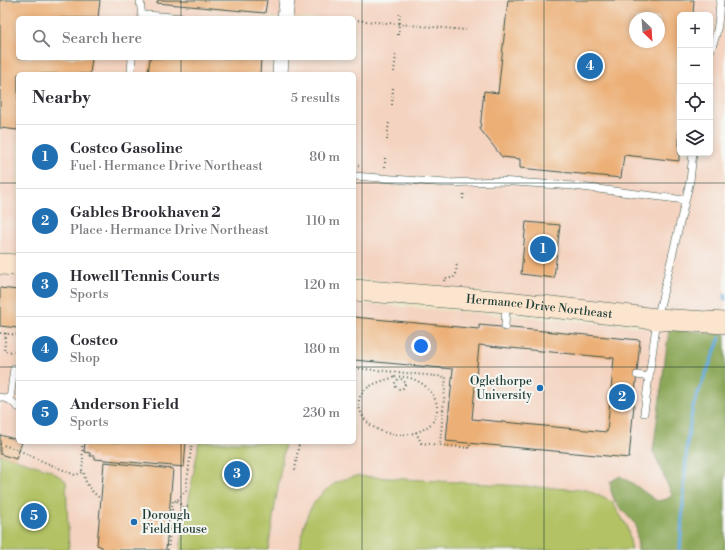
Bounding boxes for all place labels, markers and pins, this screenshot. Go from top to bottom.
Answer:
pin: 4 [577,51,603,81]
pin: 1 [530,234,556,264]
place label: Oglethorpe University [470,374,532,403]
pin: 2 [609,382,635,412]
marker: Oglethorpe University [535,383,545,393]
pin: 3 [224,459,250,489]
pin: 5 [21,501,47,531]
place label: Dorough Field House [142,508,207,537]
marker: Dorough Field House [129,517,139,527]

